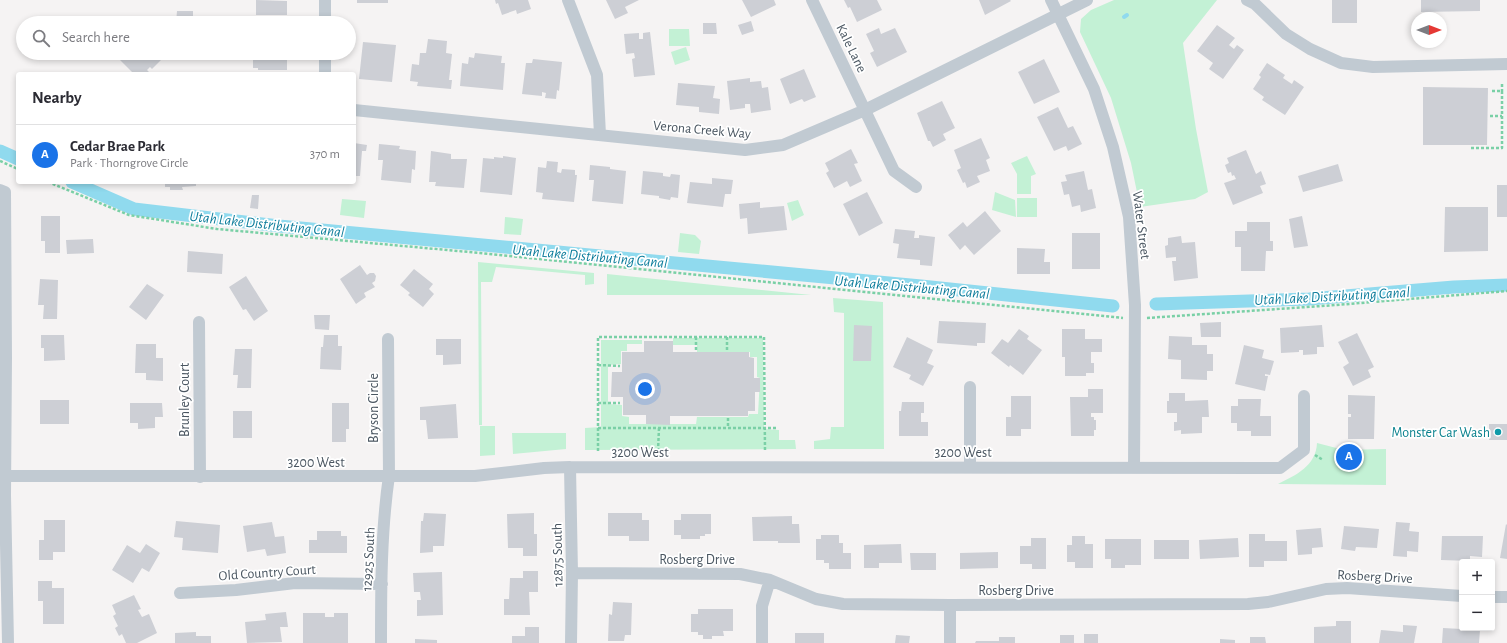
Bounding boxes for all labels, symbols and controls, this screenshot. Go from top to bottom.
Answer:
north arrow [1411,12,1447,48]
search box [16,16,356,60]
street label: Kale Lane [833,22,869,75]
icon: search [30,27,52,49]
text: Search here [62,30,130,45]
text: Nearby [32,89,82,106]
street label: Verona Creek Way [652,119,751,141]
text: Cedar Brae Park [70,139,165,154]
text: A [41,148,49,161]
text: 370 m [310,148,340,161]
text: Park · Thorngrove Circle [70,157,188,170]
street label: Water Street [1130,190,1152,261]
water label: Utah Lake Distributing Canal [189,209,346,240]
water label: Utah Lake Distributing Canal [512,242,669,271]
water label: Utah Lake Distributing Canal [834,273,991,302]
water label: Utah Lake Distributing Canal [1254,285,1411,308]
street label: Brunley Court [178,362,192,437]
street label: Bryson Circle [367,373,381,443]
your location [635,379,655,399]
place label: Monster Car Wash [1391,426,1490,440]
marker: Monster Car Wash [1493,427,1503,437]
pin: A [1336,442,1362,472]
street label: 3200 West [611,446,669,460]
street label: 3200 West [934,446,992,460]
street label: 3200 West [287,456,345,470]
street label: 12875 South [550,523,566,587]
street label: 12925 South [360,527,378,592]
street label: Rosberg Drive [659,553,735,567]
map controls [1459,559,1495,631]
button: + [1459,559,1495,595]
street label: Old Country Court [218,563,317,583]
street label: Rosberg Drive [1337,568,1413,586]
street label: Rosberg Drive [978,584,1054,598]
button: − [1459,595,1495,631]

